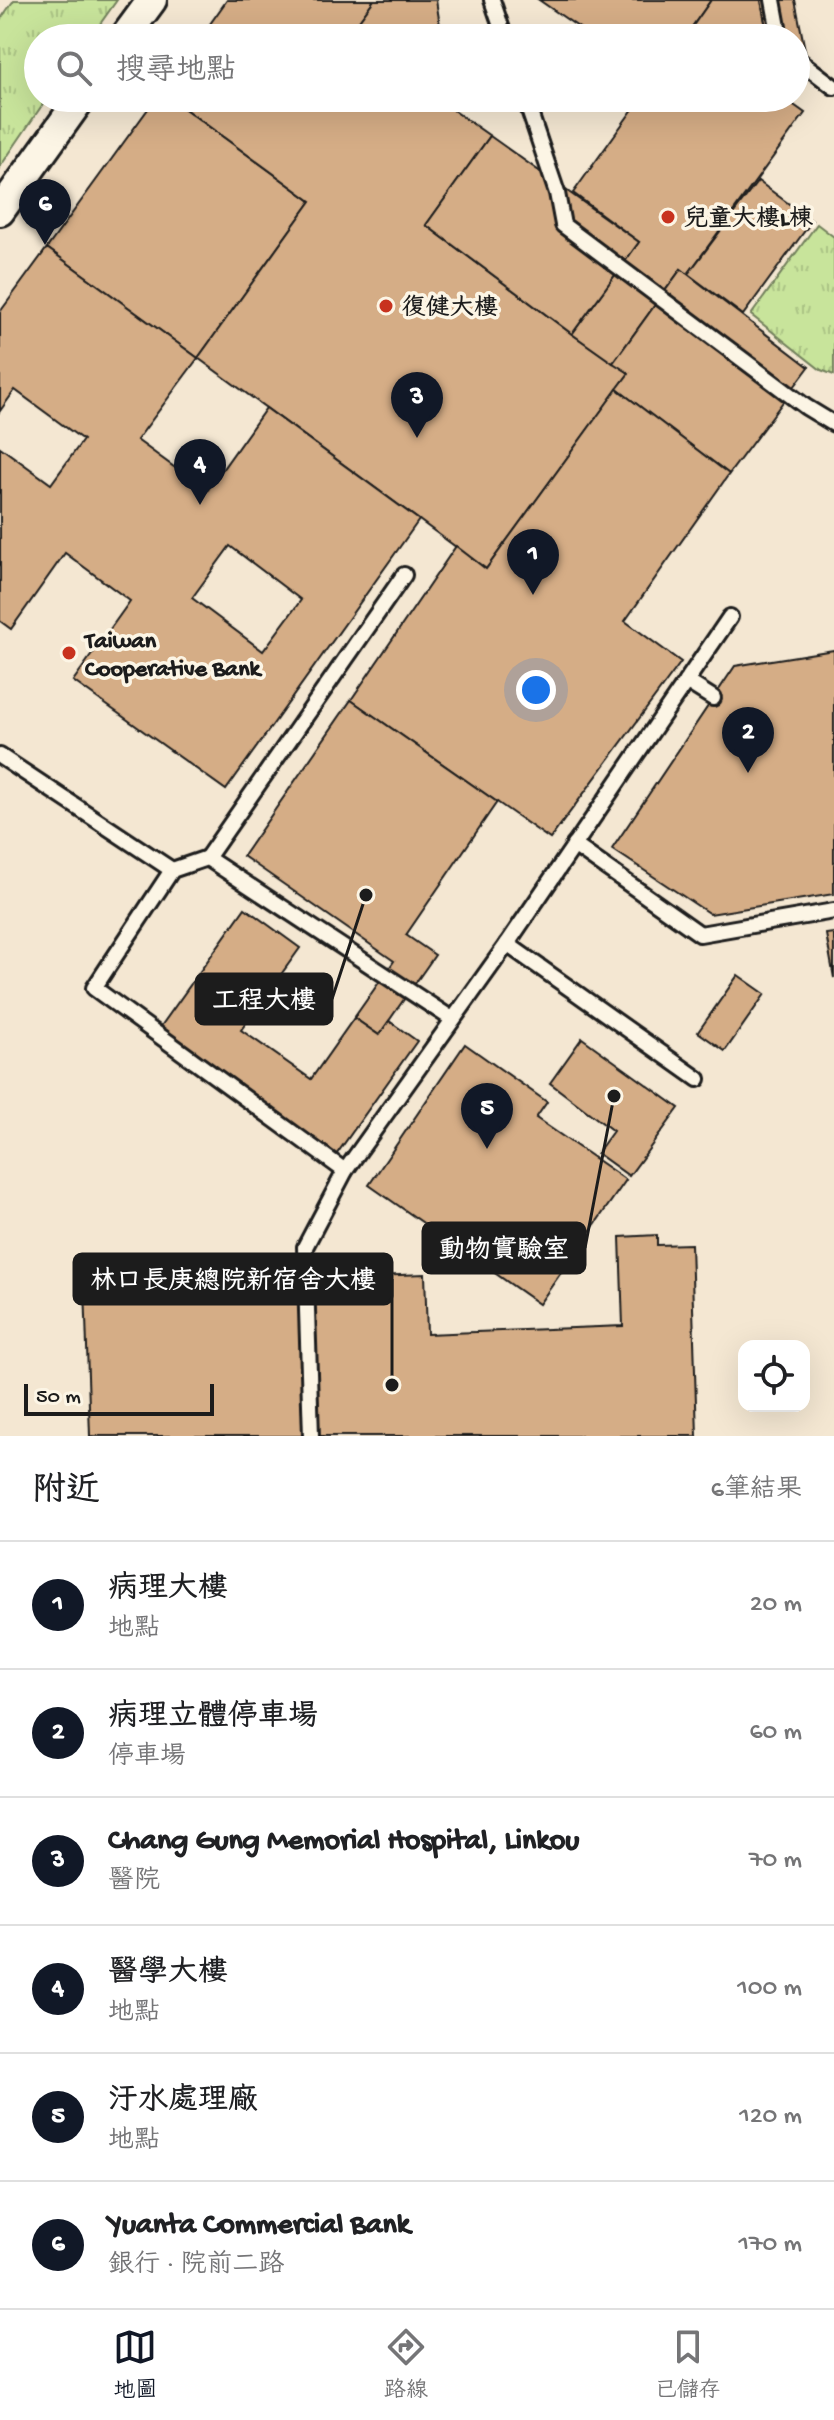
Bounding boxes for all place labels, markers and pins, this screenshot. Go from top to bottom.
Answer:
pin: 6 [19,179,71,245]
place label: 兒童大樓L棟 [684,205,814,235]
marker: 兒童大樓L棟 [659,208,677,226]
place label: 復健大樓 [402,294,498,324]
marker: 復健大樓 [377,297,395,315]
pin: 3 [391,372,443,438]
pin: 4 [174,439,226,505]
pin: 1 [507,529,559,595]
place label: Taiwan Cooperative Bank [83,628,264,685]
marker: Taiwan Cooperative Bank [60,644,78,662]
pin: 2 [722,707,774,773]
callout: 工程大樓 [196,974,332,1024]
pin: 5 [461,1083,513,1149]
callout: 動物實驗室 [423,1223,585,1273]
callout: 林口長庚總院新宿舍大樓 [74,1254,392,1304]

